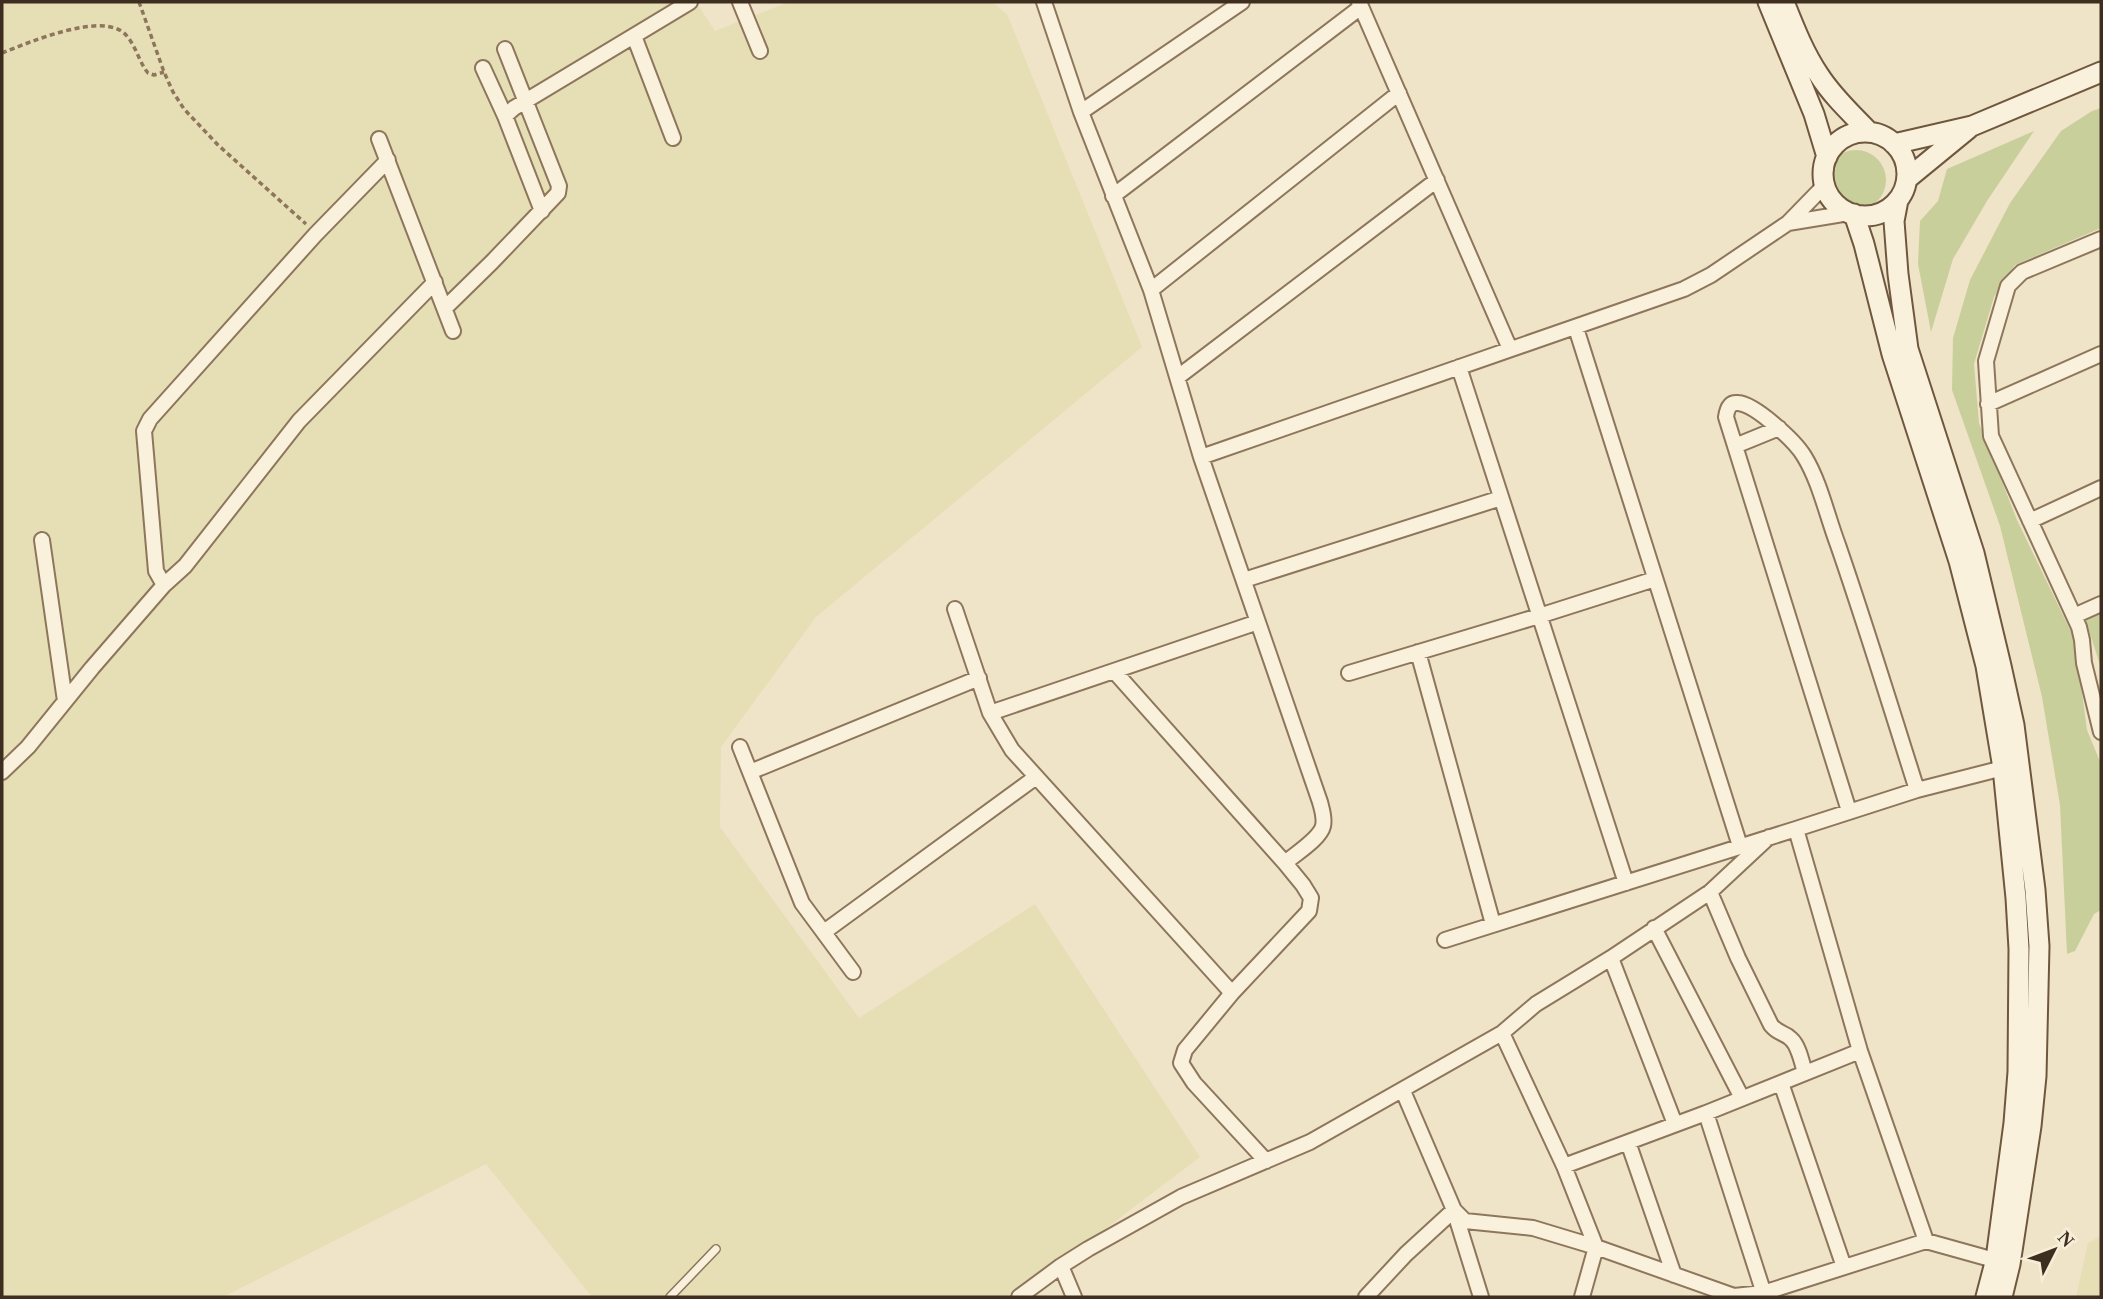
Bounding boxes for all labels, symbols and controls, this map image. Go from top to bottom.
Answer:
north arrow [2019,1215,2089,1285]
text: N [2054,1227,2079,1251]

